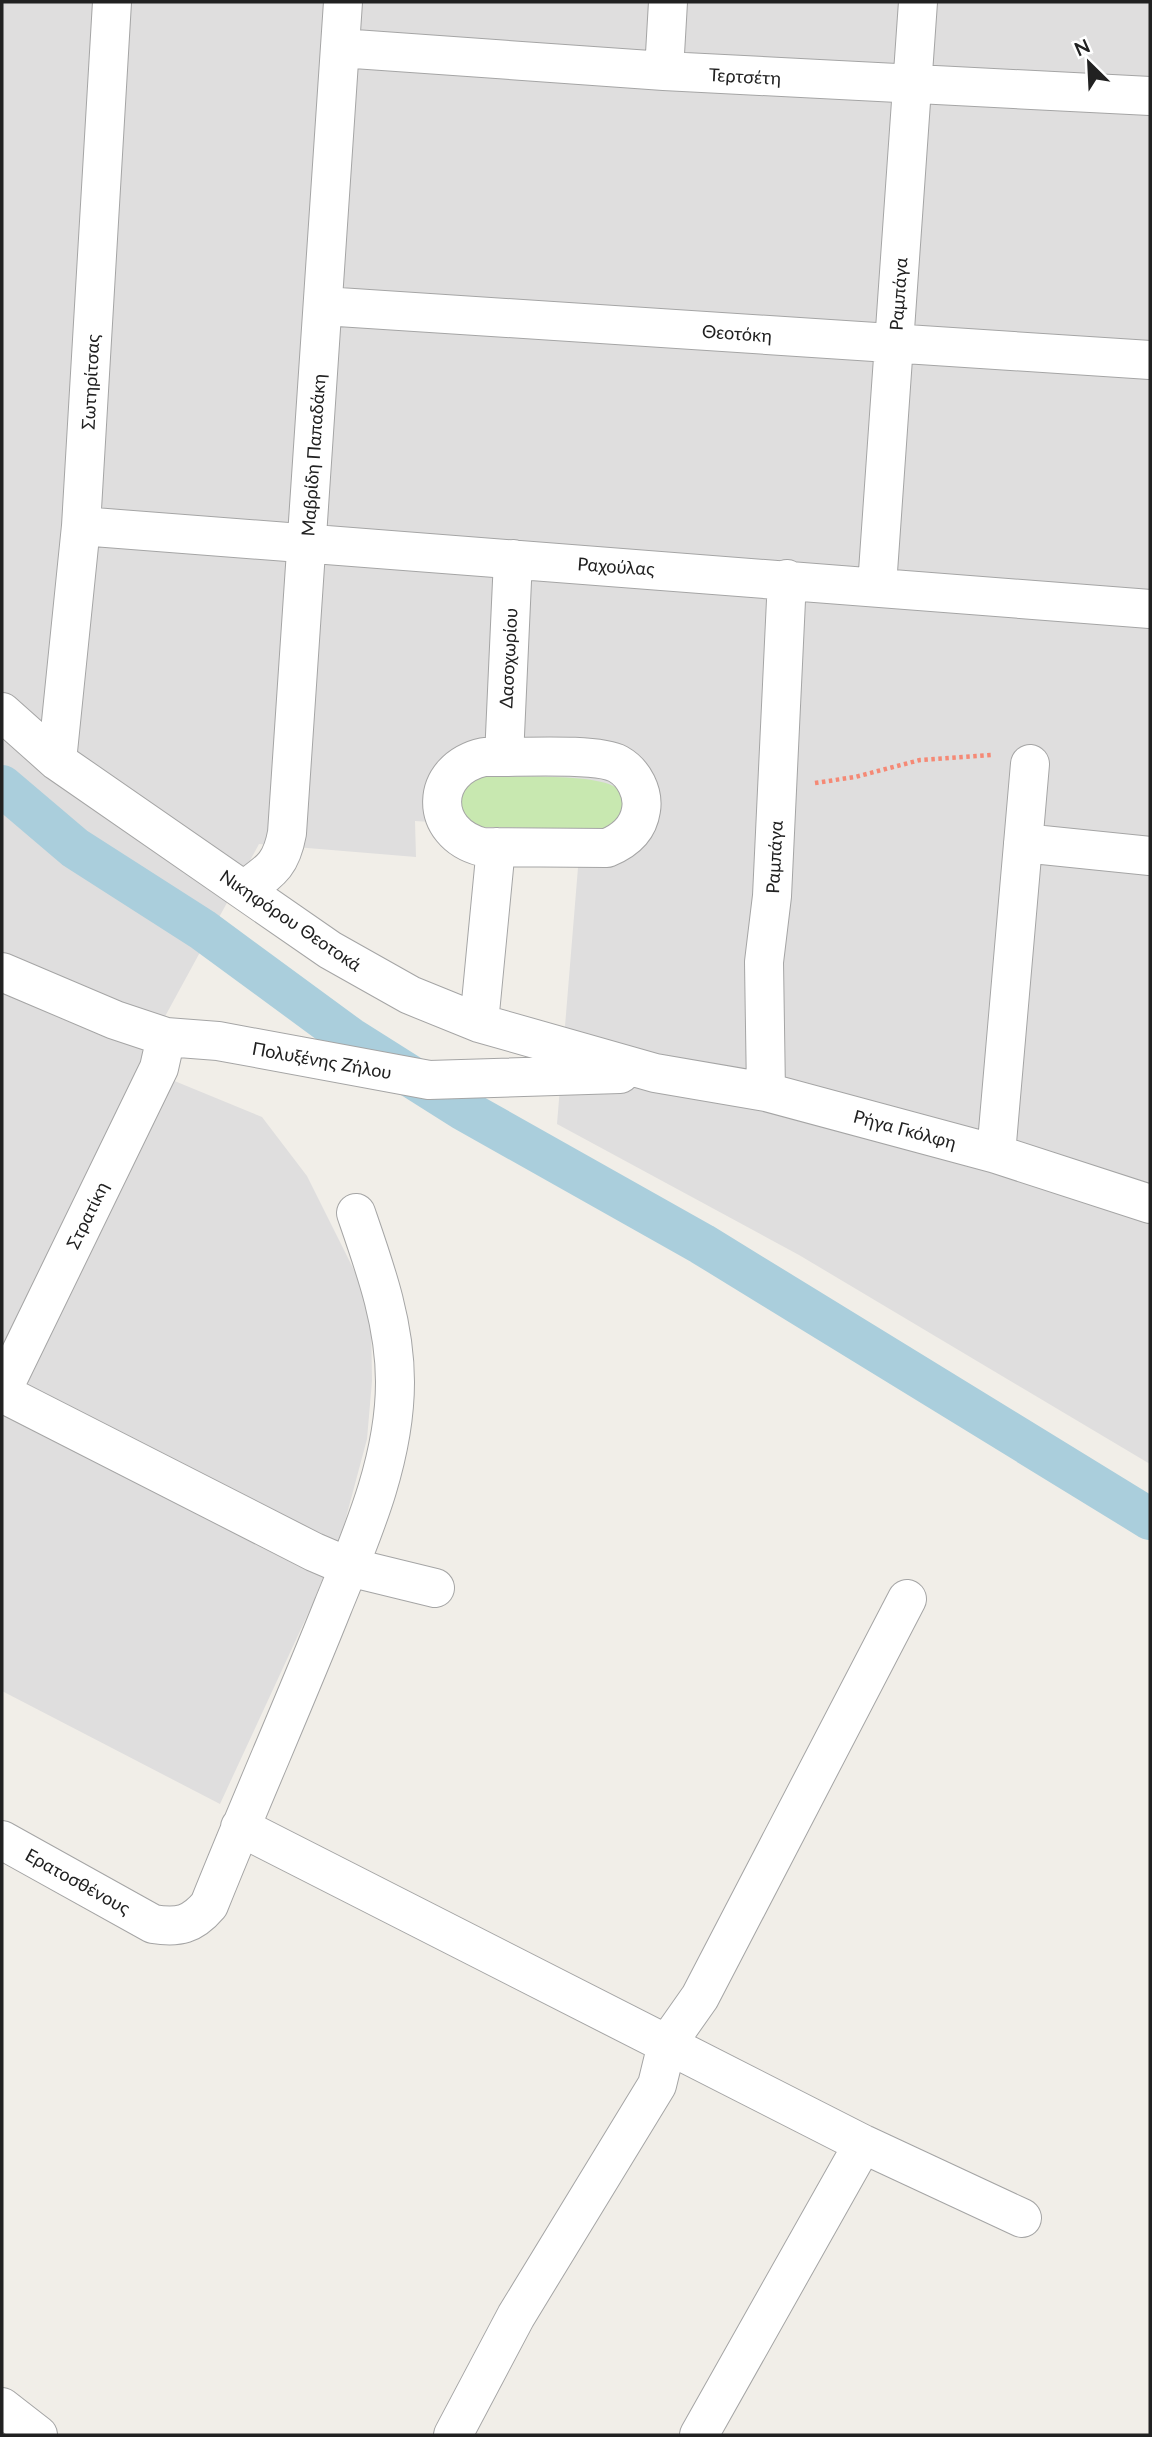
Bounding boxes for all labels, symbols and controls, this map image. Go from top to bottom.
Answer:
north arrow [1054,28,1124,98]
text: N [1071,34,1093,60]
street label: Τερτσέτη [708,63,782,89]
street label: Ραμπάγα [884,256,912,331]
street label: Θεοτόκη [701,320,773,346]
street label: Σωτηρίτσας [77,333,104,430]
street label: Μαβρίδη Παπαδάκη [296,373,330,537]
street label: Ραχούλας [577,552,656,580]
street label: Δασοχωρίου [494,607,522,709]
street label: Ραμπάγα [761,819,787,894]
street label: Νικηφόρου Θεοτοκά [216,864,366,976]
street label: Πολυξένης Ζήλου [250,1037,394,1083]
street label: Ρήγα Γκόλφη [851,1105,959,1153]
street label: Στρατίκη [61,1178,113,1252]
street label: Ερατοσθένους [22,1843,135,1919]

